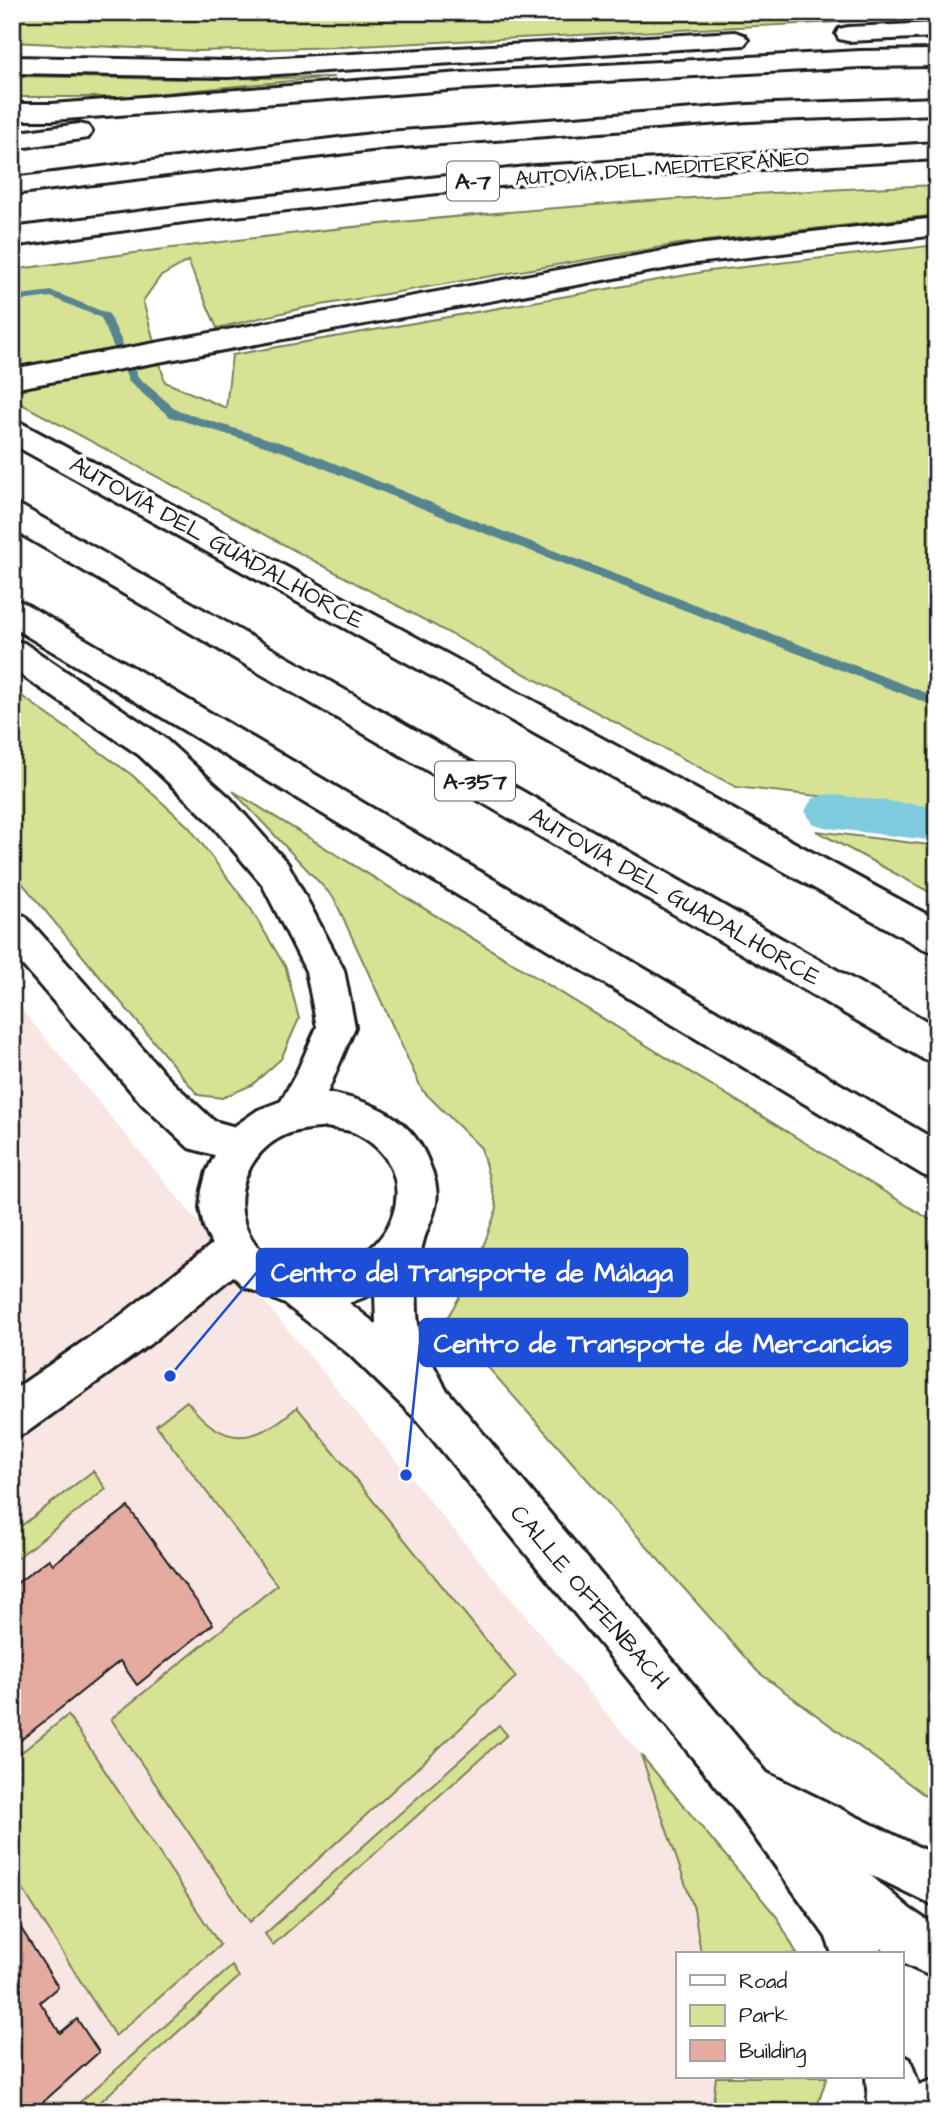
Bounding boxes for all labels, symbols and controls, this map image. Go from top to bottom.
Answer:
street label: AUTOVÍA DEL MEDITERRÁNEO [514,144,810,193]
road number: A-7 [447,162,499,200]
street label: AUTOVÍA DEL GUADALHORCE [63,448,370,638]
road number: A-357 [435,762,515,800]
street label: AUTOVÍA DEL GUADALHORCE [522,799,827,994]
callout: Centro del Transporte de Málaga [257,1249,687,1296]
text: Centro del Transporte de Málaga [271,1255,674,1294]
callout: Centro de Transporte de Mercancías [420,1319,907,1366]
text: Centro de Transporte de Mercancías [434,1326,892,1362]
street label: CALLE OFFENBACH [502,1498,677,1697]
legend [676,1952,904,2078]
text: Road [739,1967,787,1996]
text: Park [739,2001,788,2030]
text: Building [739,2037,807,2068]

